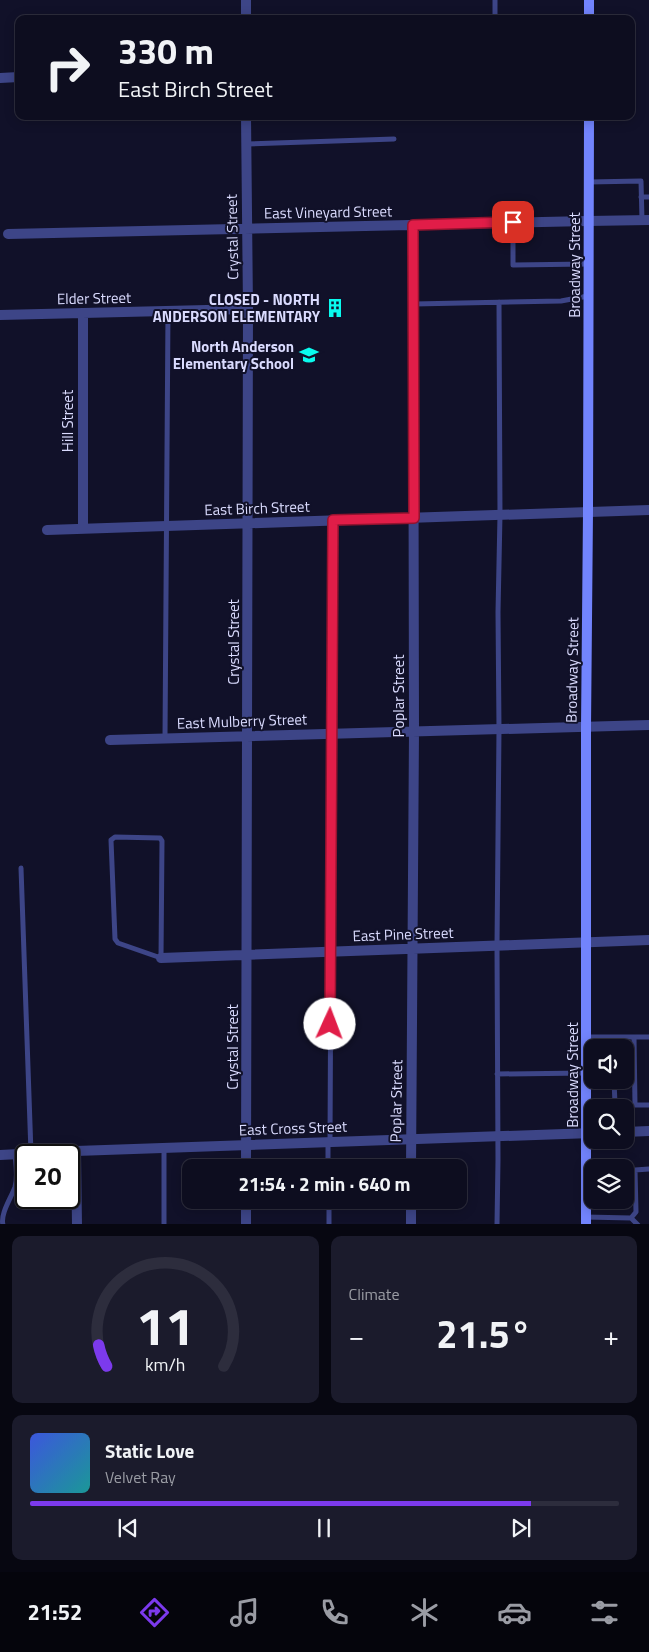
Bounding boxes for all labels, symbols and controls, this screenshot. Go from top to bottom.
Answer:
text: 330 m [118,24,214,78]
icon: right [35,35,100,100]
text: East Birch Street [118,72,273,106]
street label: Crystal Street [220,193,244,280]
street label: East Vineyard Street [264,199,393,225]
pin [492,201,534,243]
icon: arrive [499,208,527,236]
street label: Broadway Street [563,211,586,318]
street label: Elder Street [57,286,132,310]
place label: CLOSED - NORTH ANDERSON ELEMENTARY [153,288,321,328]
building icon: CLOSED - NORTH ANDERSON ELEMENTARY [324,297,346,319]
place label: North Anderson Elementary School [173,335,294,375]
school or university icon: North Anderson Elementary School [298,344,320,366]
street label: Hill Street [56,389,79,452]
street label: East Birch Street [204,495,311,521]
street label: Crystal Street [222,598,245,685]
street label: Broadway Street [560,616,584,723]
street label: Poplar Street [387,654,410,737]
street label: East Mulberry Street [176,707,308,735]
street label: East Pine Street [352,921,455,947]
position arrow [303,997,355,1049]
street label: Crystal Street [221,1003,244,1090]
street label: Broadway Street [561,1021,584,1128]
map controls [584,1039,634,1209]
button: sound [584,1039,634,1089]
street label: Poplar Street [384,1059,408,1143]
button: search [584,1099,634,1149]
street label: East Cross Street [238,1115,348,1141]
speed limit sign: 20 [15,1144,80,1209]
button: layers [584,1159,634,1209]
text: 21:54 · 2 min · 640 m [238,1169,411,1198]
text: Climate [349,1282,400,1306]
text: 11 [136,1286,194,1365]
text: 21.5° [436,1305,531,1363]
text: − [349,1314,364,1357]
text: + [603,1314,619,1357]
text: km/h [145,1351,185,1378]
text: Static Love [105,1436,194,1465]
text: Velvet Ray [105,1465,176,1489]
icon: previous [114,1514,142,1542]
icon: pause [310,1514,338,1542]
icon: next [507,1514,535,1542]
text: 21:52 [27,1595,82,1629]
icon: directions [137,1595,172,1630]
icon: music [227,1595,262,1630]
icon: phone [317,1595,352,1630]
icon: climate [407,1595,442,1630]
icon: car [497,1595,532,1630]
icon: filters [587,1595,622,1630]

